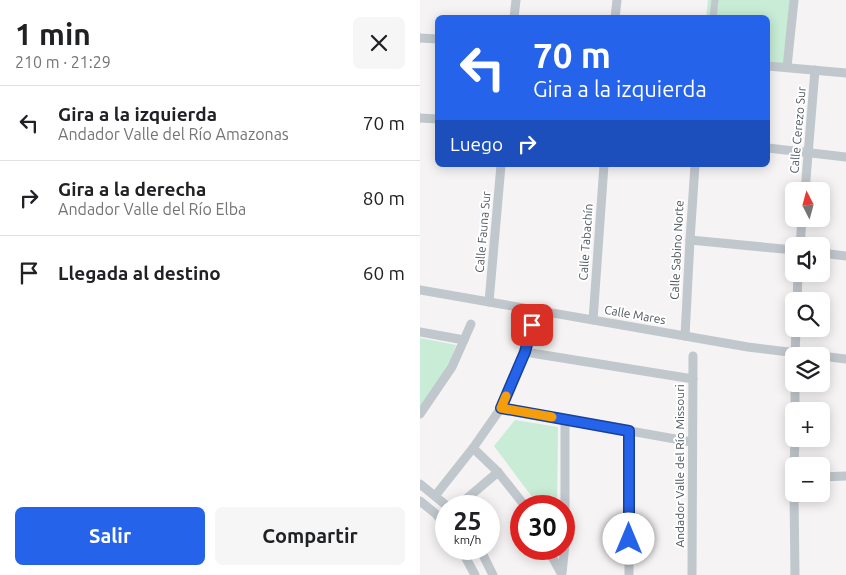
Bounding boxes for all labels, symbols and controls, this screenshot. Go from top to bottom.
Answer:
text: 1 min [15,17,91,51]
button: close [353,17,405,69]
icon: left [450,35,515,100]
text: 70 m [533,35,611,75]
text: 210 m · 21:29 [15,53,111,71]
text: Gira a la izquierda [533,76,707,101]
street label: Calle Cerezo Sur [787,86,808,174]
text: Gira a la izquierda [58,103,217,125]
icon: left [15,109,43,137]
text: 70 m [363,112,405,134]
text: Andador Valle del Río Amazonas [58,125,289,143]
icon: right [513,130,541,158]
text: Luego [450,133,503,155]
text: Gira a la derecha [58,178,206,200]
north arrow [785,182,830,228]
map controls [785,182,830,502]
icon: right [15,184,43,212]
text: 80 m [363,187,405,209]
street label: Calle Fauna Sur [472,190,493,273]
text: Andador Valle del Río Elba [58,200,246,218]
street label: Calle Sabino Norte [667,200,686,300]
street label: Calle Tabachín [576,203,595,281]
button: sound [785,237,830,282]
icon: arrive [15,259,43,287]
text: Llegada al destino [58,262,221,284]
text: 60 m [363,262,405,284]
button: search [785,292,830,337]
street label: Calle Mares [603,303,667,326]
pin [511,304,553,346]
icon: arrive [518,311,546,339]
button: layers [785,347,830,392]
street label: Andador Valle del Río Missouri [673,384,686,548]
button: + [785,402,830,447]
button: − [785,457,830,502]
speed limit sign: 30 [510,495,575,560]
button: Salir [15,507,205,565]
button: Compartir [215,507,405,565]
text: 25 [453,507,482,535]
position arrow [602,512,654,564]
text: km/h [454,533,481,546]

